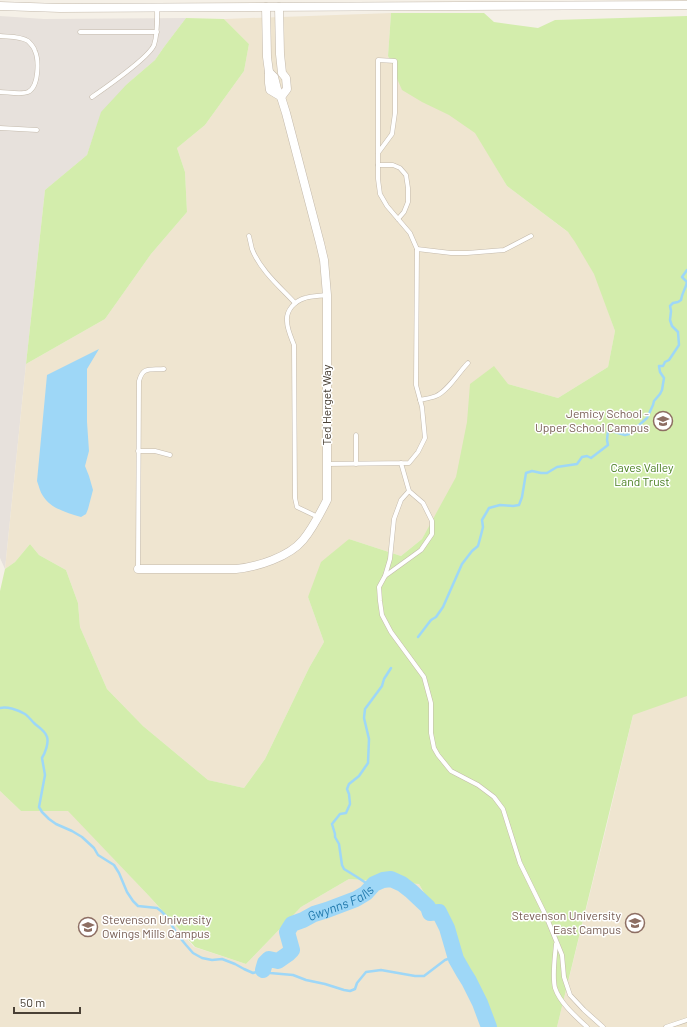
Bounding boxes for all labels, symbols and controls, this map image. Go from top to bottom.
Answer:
street label: Ted Herget Way [319,364,333,445]
place label: Jemicy School - Upper School Campus [535,406,649,434]
school or university icon: Jemicy School - Upper School Campus [652,410,674,432]
park label: Caves Valley Land Trust [610,460,674,488]
water label: Gwynns Falls [304,882,377,924]
place label: Stevenson University East Campus [512,908,621,936]
place label: Stevenson University Owings Mills Campus [102,912,212,940]
school or university icon: Stevenson University East Campus [624,912,646,934]
school or university icon: Stevenson University Owings Mills Campus [77,916,99,938]
scale bar [14,989,80,1015]
text: 50 m [20,995,45,1009]

